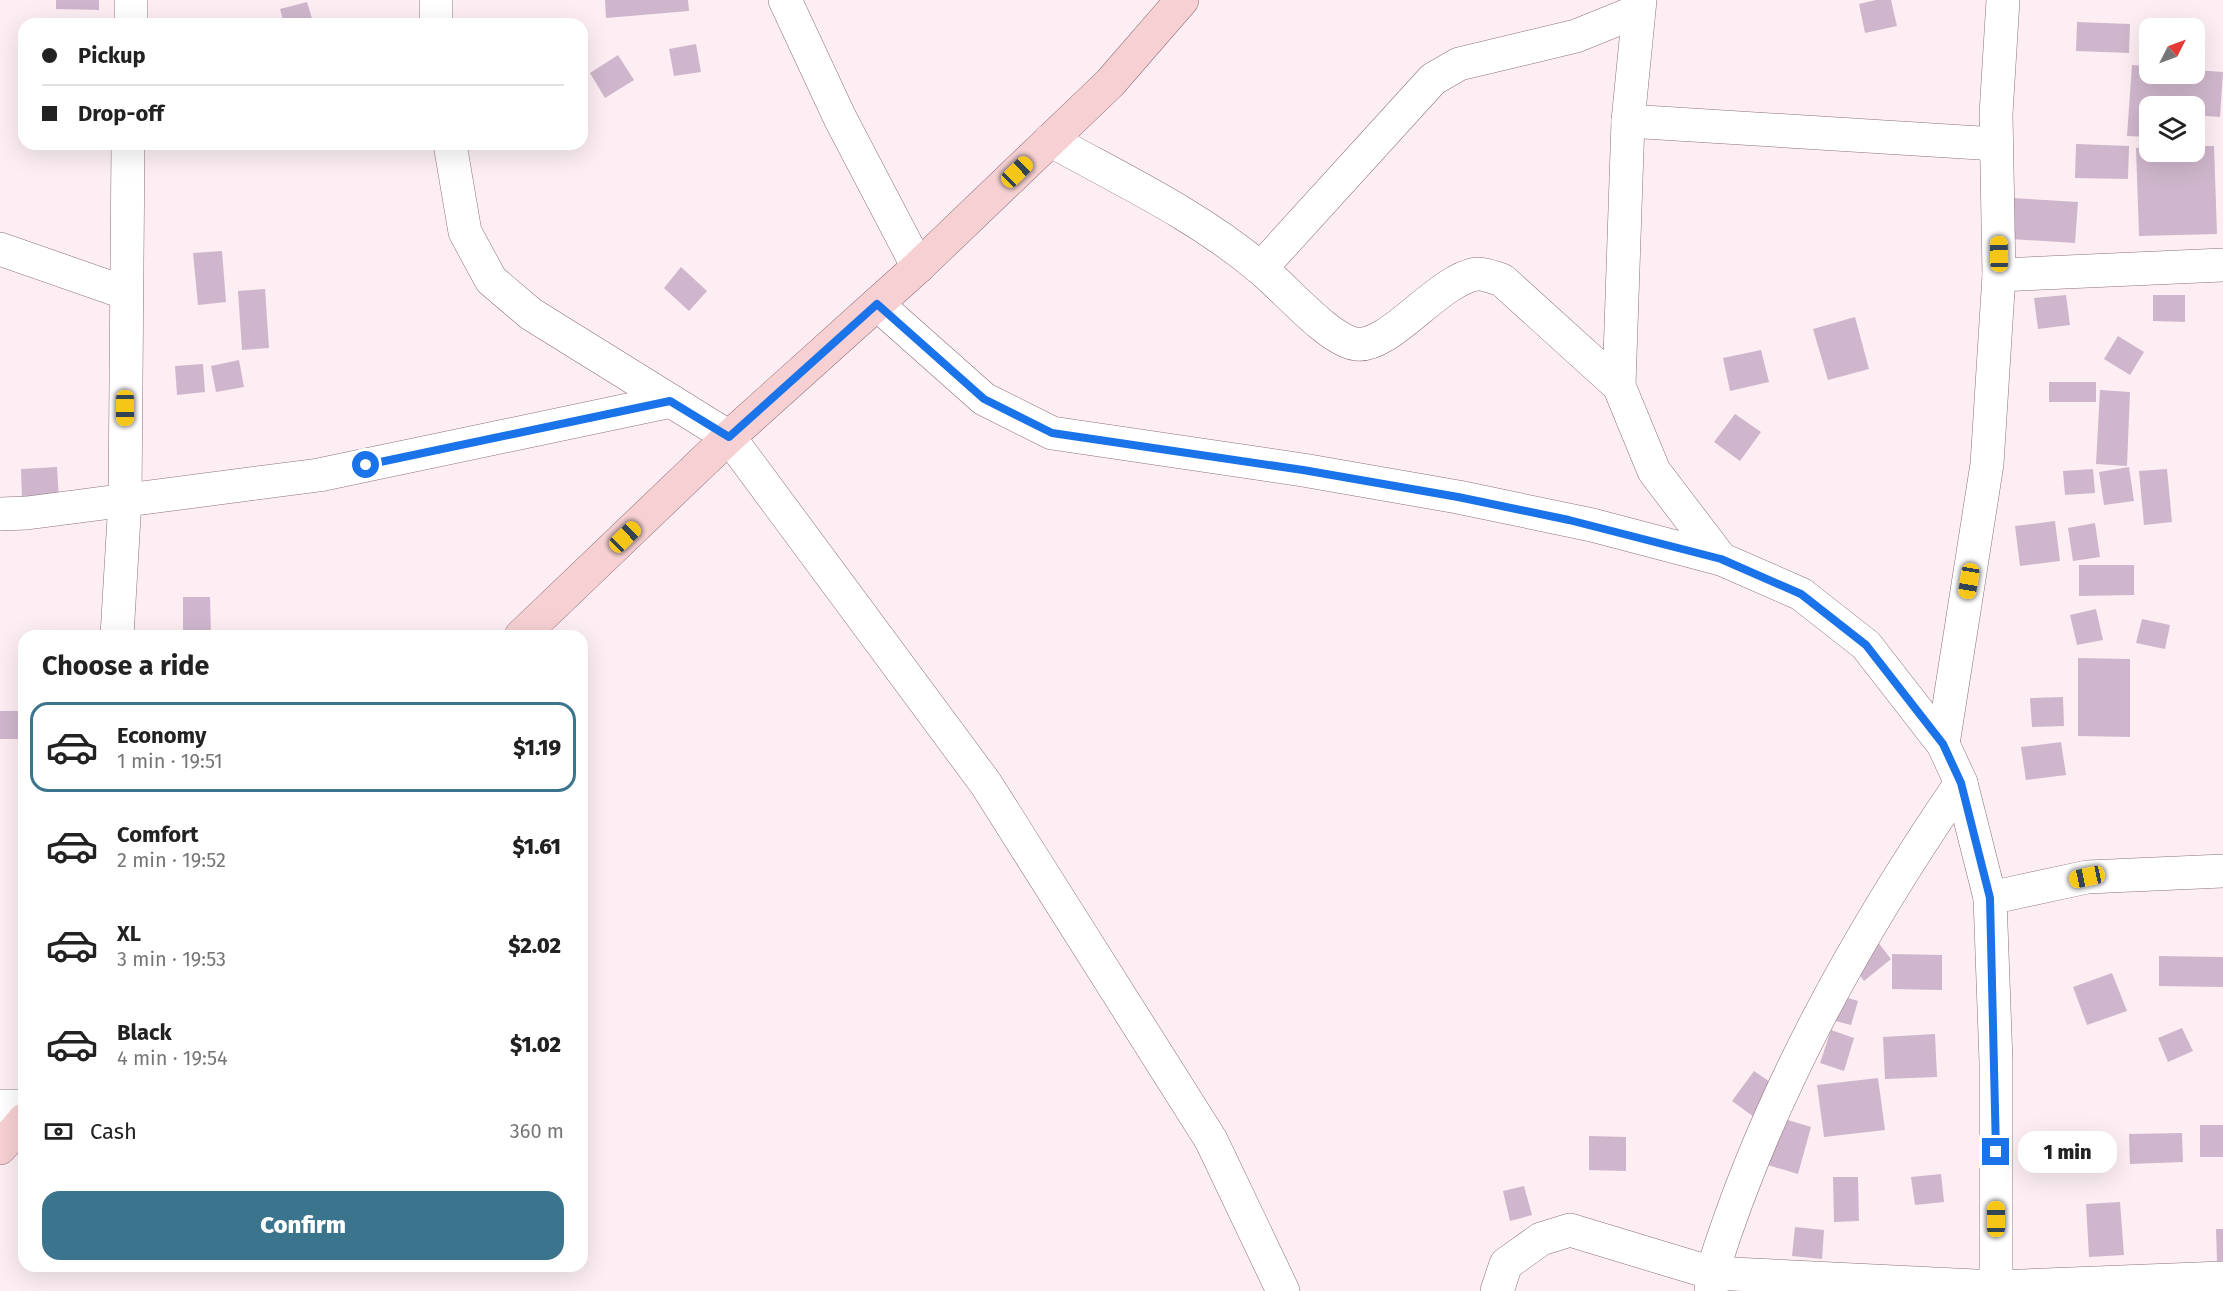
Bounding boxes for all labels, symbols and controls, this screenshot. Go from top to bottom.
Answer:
north arrow [2139,18,2205,84]
map controls [2139,18,2205,162]
text: Pickup [78,42,146,69]
button: layers [2139,96,2205,162]
text: Drop-off [78,100,164,127]
car [998,153,1036,191]
car [1990,236,2008,272]
car [116,390,134,426]
route start [352,451,379,478]
car [606,518,644,556]
car [1957,562,1981,600]
text: Choose a ride [42,650,209,682]
icon: car [45,720,99,774]
text: Economy [117,722,206,749]
text: $1.19 [513,734,561,761]
text: 1 min · 19:51 [117,749,223,773]
icon: car [45,819,99,873]
text: Comfort [117,821,198,848]
text: $1.61 [512,833,561,860]
text: 2 min · 19:52 [117,848,226,872]
car [2068,864,2106,890]
icon: car [45,918,99,972]
text: XL [117,920,141,947]
text: $2.02 [508,932,561,959]
text: 3 min · 19:53 [117,947,226,971]
icon: car [45,1017,99,1071]
text: Black [117,1019,172,1046]
text: $1.02 [510,1031,561,1058]
text: 4 min · 19:54 [117,1046,228,1070]
icon: cash [42,1115,75,1148]
text: Cash [90,1118,137,1145]
text: 360 m [510,1119,564,1143]
callout: 1 min [2017,1131,2116,1173]
route end [1982,1138,2009,1165]
text: 1 min [2044,1140,2091,1164]
button: Confirm [42,1191,564,1260]
car [1987,1201,2005,1237]

